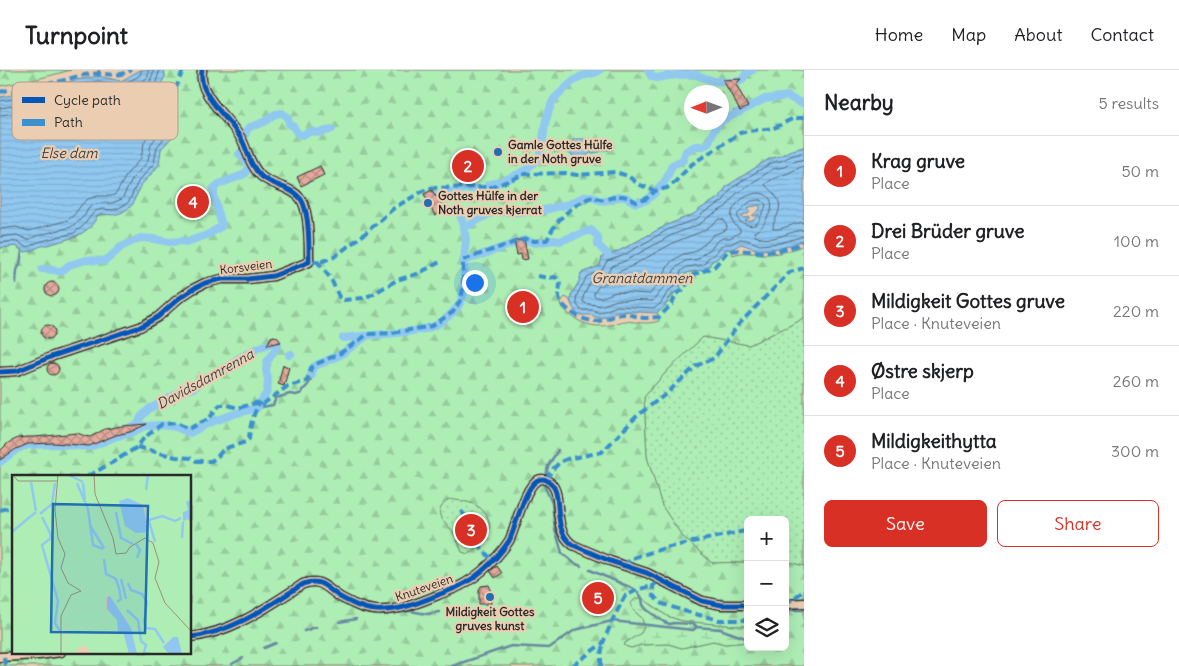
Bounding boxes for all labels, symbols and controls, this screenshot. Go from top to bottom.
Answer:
text: Turnpoint [25,20,128,50]
text: Home [875,23,923,46]
text: Map [951,23,986,46]
text: About [1014,23,1062,46]
text: Contact [1090,23,1154,46]
legend [12,82,178,140]
north arrow [684,85,729,130]
text: Nearby [824,89,894,116]
text: Cycle path [54,91,121,109]
text: 5 results [1098,93,1159,113]
text: Path [54,113,83,131]
place label: Gamle Gottes Hülfe in der Noth gruve [508,137,613,167]
water label: Else dam [40,144,98,162]
marker: Gamle Gottes Hülfe in der Noth gruve [492,146,504,158]
pin: 2 [452,147,484,185]
text: Krag gruve [871,149,965,173]
text: 1 [837,161,843,181]
text: 50 m [1121,161,1159,181]
text: Place [871,173,910,193]
pin: 4 [177,183,209,221]
place label: Gottes Hülfe in der Noth gruves kjerrat [438,188,543,218]
marker: Gottes Hülfe in der Noth gruves kjerrat [422,197,434,209]
text: Drei Brüder gruve [871,219,1024,243]
text: 2 [836,231,844,251]
text: 100 m [1114,231,1159,251]
text: Place [871,243,910,263]
street label: Korsveien [219,256,273,277]
water label: Granatdammen [592,269,693,287]
your location [462,270,488,296]
pin: 1 [507,288,539,326]
text: Mildigkeit Gottes gruve [871,289,1065,313]
text: 3 [835,301,845,321]
text: 220 m [1113,301,1159,321]
text: Place · Knuteveien [871,313,1001,333]
water label: Davidsdamrenna [153,344,257,413]
text: Østre skjerp [871,359,974,383]
text: 4 [835,371,845,391]
text: 260 m [1113,371,1159,391]
text: Place [871,383,910,403]
text: Mildigkeithytta [871,429,997,453]
text: 5 [835,441,845,461]
text: 300 m [1111,441,1159,461]
text: Place · Knuteveien [871,453,1001,473]
inset map [12,475,191,654]
button: Save [824,500,987,547]
button: Share [997,500,1159,547]
pin: 3 [455,511,487,549]
map controls [744,516,789,651]
button: + [744,516,789,561]
button: − [744,561,789,606]
street label: Knuteveien [393,571,455,604]
pin: 5 [582,579,614,617]
marker: Mildigkeit Gottes gruves kunst [484,591,496,603]
place label: Mildigkeit Gottes gruves kunst [446,604,535,634]
button: layers [744,606,789,651]

